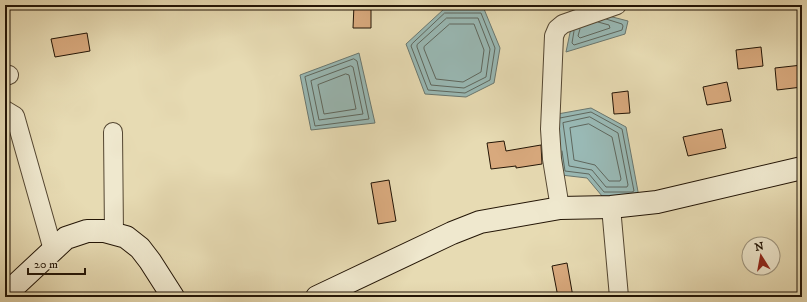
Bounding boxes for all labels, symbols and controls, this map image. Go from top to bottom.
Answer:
north arrow [741,236,781,276]
text: N [754,239,765,255]
scale bar [28,250,85,276]
text: 20 m [34,257,58,272]

